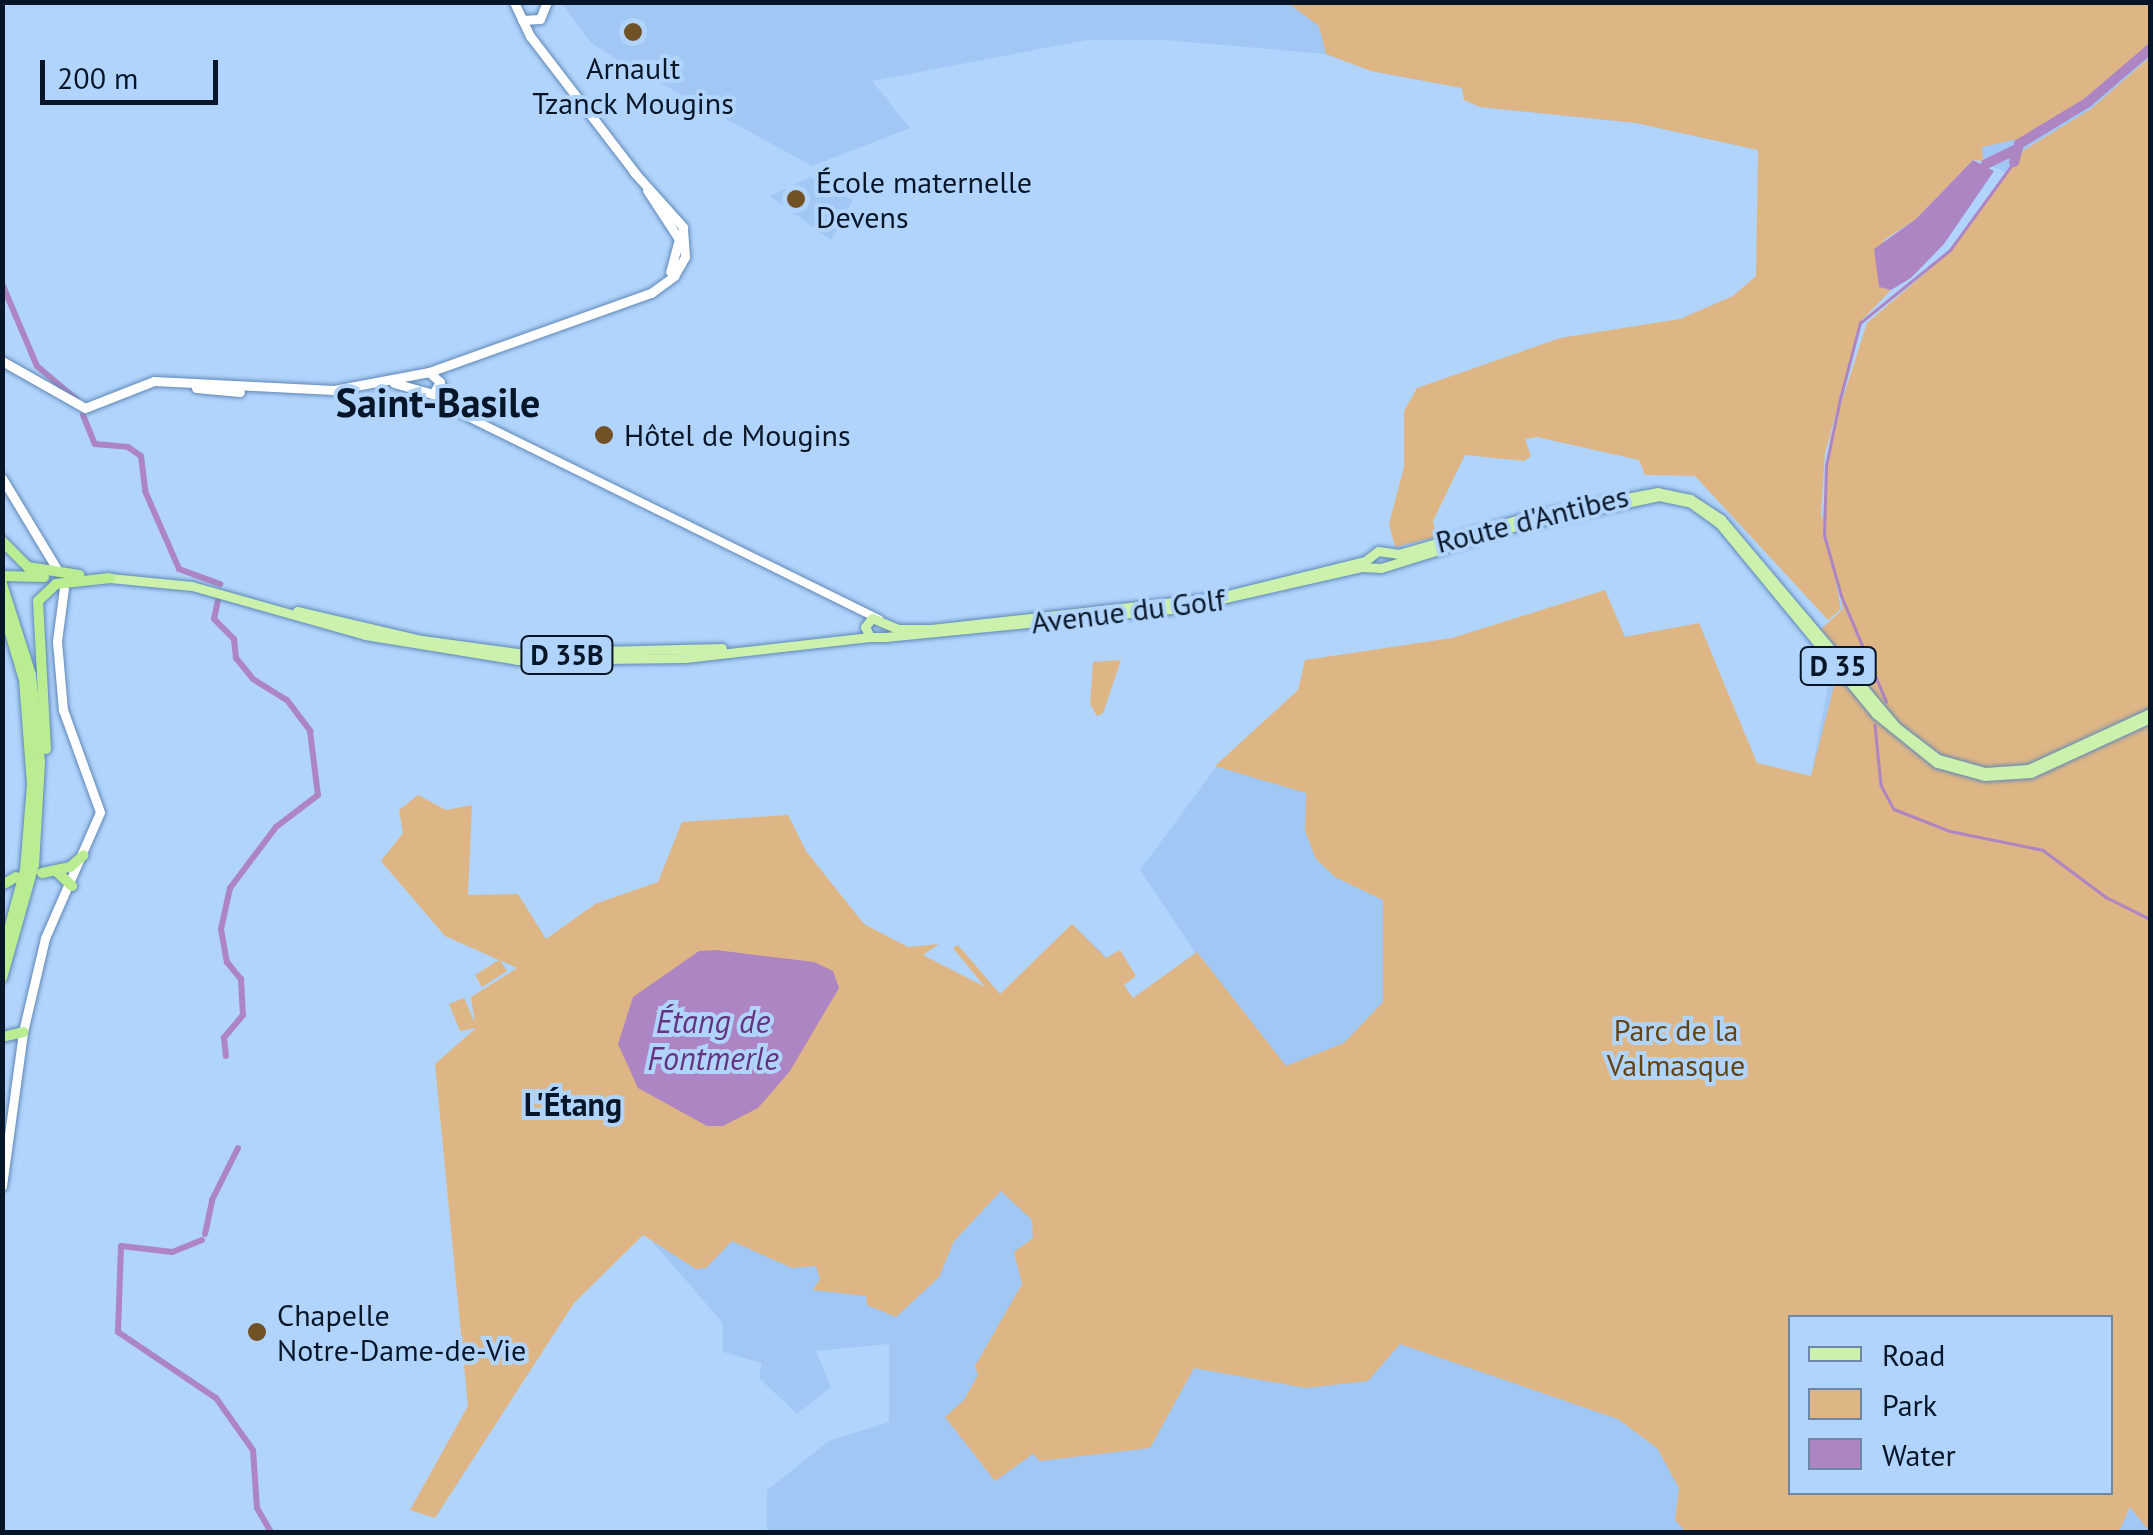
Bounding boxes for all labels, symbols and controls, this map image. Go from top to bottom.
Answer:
marker: Arnault Tzanck Mougins [620,19,646,45]
scale bar [45,40,222,102]
place label: Arnault Tzanck Mougins [532,50,734,120]
text: 200 m [57,58,138,97]
place label: École maternelle Devens [816,164,1032,234]
marker: École maternelle Devens [785,188,807,210]
district label: Saint-Basile [336,378,540,426]
place label: Hôtel de Mougins [624,417,851,453]
marker: Hôtel de Mougins [593,424,615,446]
street label: Route d'Antibes [1432,478,1632,560]
street label: Avenue du Golf [1029,581,1227,641]
road number: D 35B [520,632,614,678]
road number: D 35 [1798,643,1878,689]
water label: Étang de Fontmerle [647,1003,779,1078]
park label: Parc de la Valmasque [1607,1012,1745,1082]
district label: L'Étang [524,1085,622,1123]
place label: Chapelle Notre-Dame-de-Vie [277,1297,526,1368]
legend [1788,1315,2113,1495]
marker: Chapelle Notre-Dame-de-Vie [246,1321,268,1343]
text: Road [1882,1335,1946,1374]
text: Park [1882,1385,1937,1424]
text: Water [1882,1435,1956,1474]

